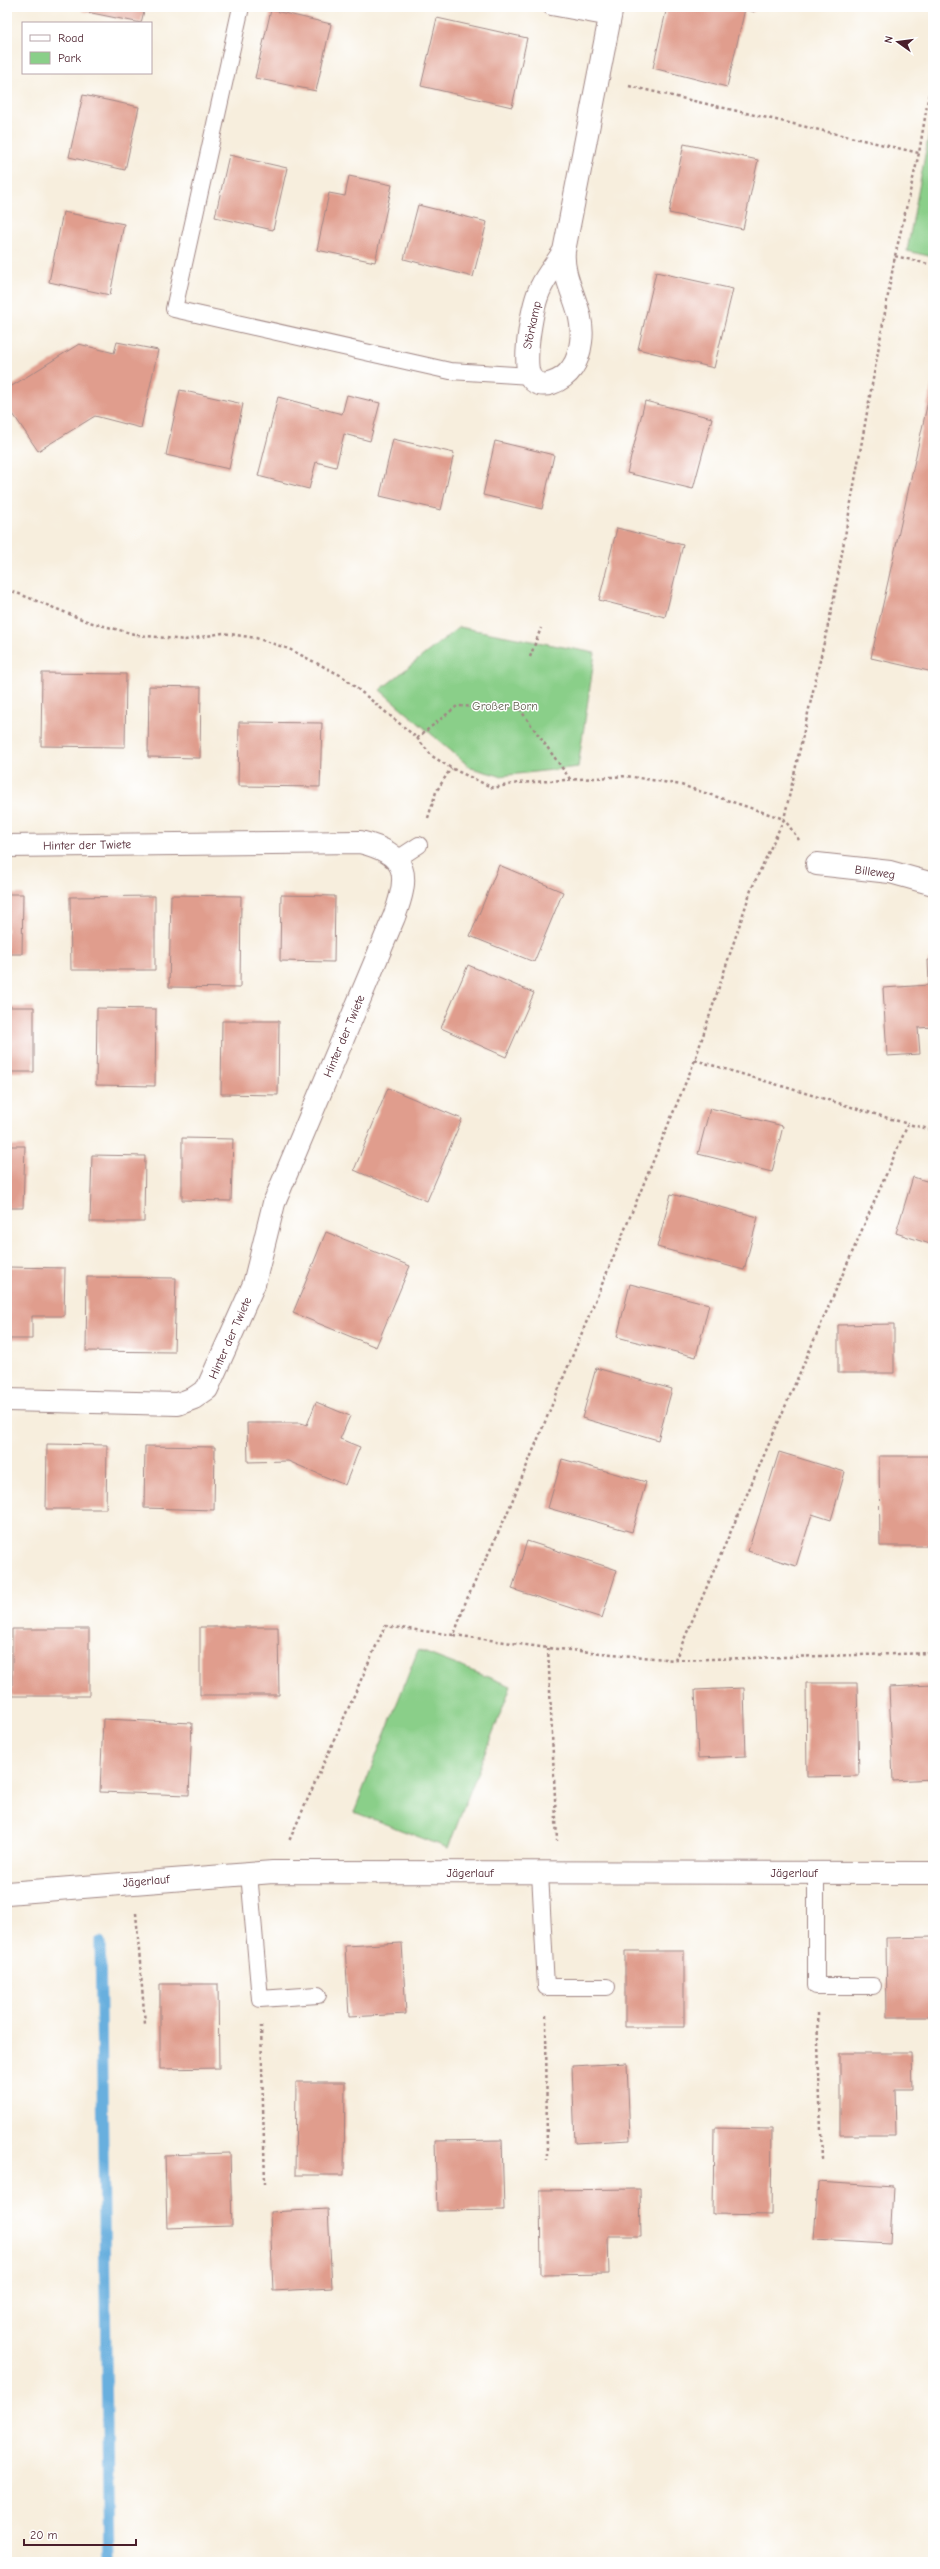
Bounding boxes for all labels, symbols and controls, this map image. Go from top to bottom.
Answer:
legend [22,22,152,74]
north arrow [878,22,918,62]
text: Road [58,31,84,45]
text: N [882,35,896,45]
text: Park [58,51,81,65]
street label: Störkamp [520,300,544,350]
park label: Großer Born [472,699,538,713]
street label: Hinter der Twiete [43,837,131,853]
street label: Billeweg [854,862,896,882]
street label: Hinter der Twiete [320,993,368,1079]
street label: Hinter der Twiete [206,1295,254,1381]
street label: Jägerlauf [446,1866,494,1880]
street label: Jägerlauf [770,1866,818,1880]
street label: Jägerlauf [122,1872,171,1890]
scale bar [24,2521,136,2547]
text: 20 m [30,2528,58,2542]

